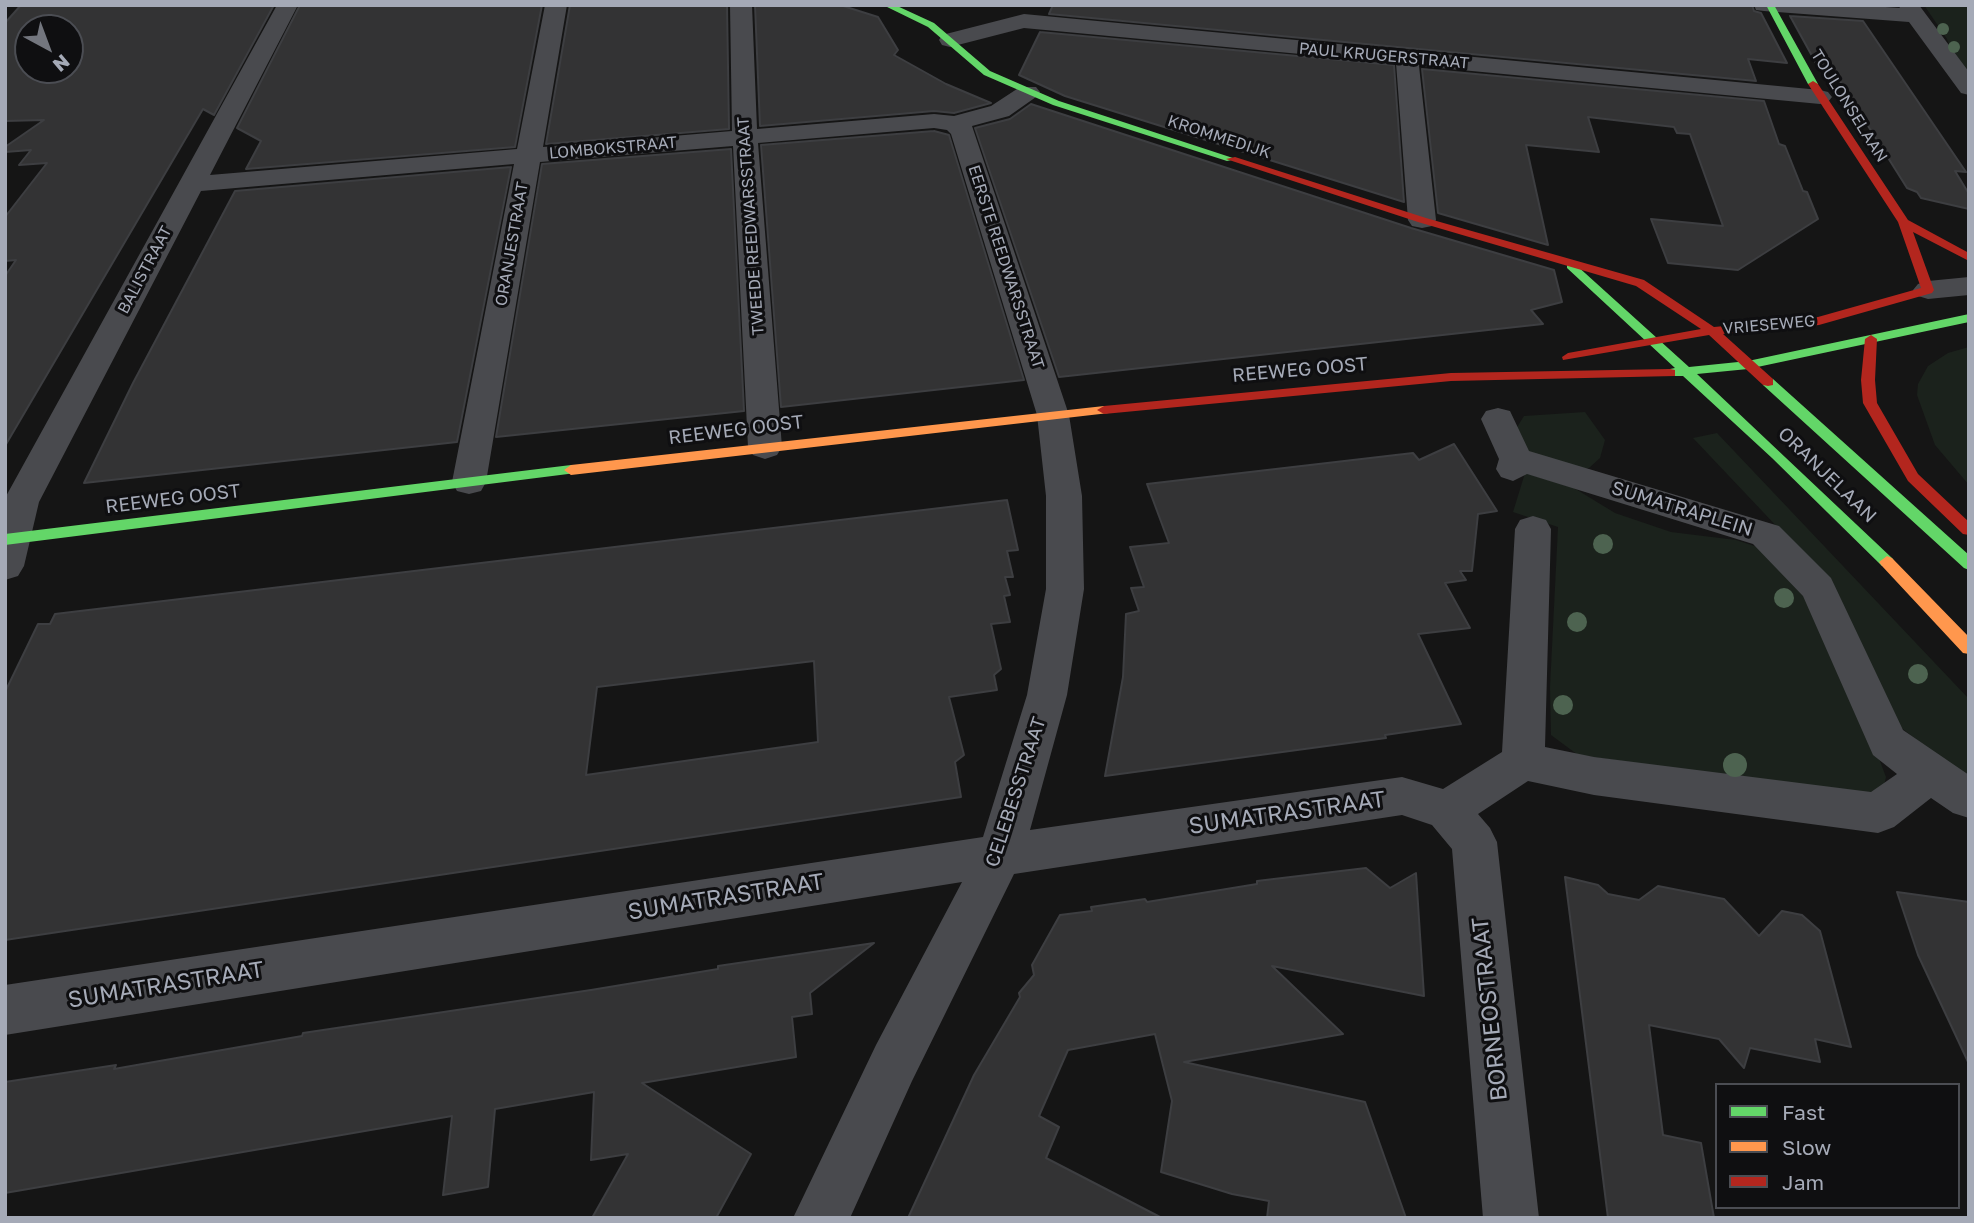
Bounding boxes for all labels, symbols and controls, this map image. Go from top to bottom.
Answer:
north arrow [14,14,84,84]
street label: PAUL KRUGERSTRAAT [1298,39,1470,73]
street label: TOULONSELAAN [1807,46,1891,166]
text: N [49,50,75,77]
street label: KROMMEDIJK [1165,111,1273,163]
street label: TWEEDE REEDWARSSTRAAT [734,116,768,336]
street label: LOMBOKSTRAAT [548,133,678,163]
street label: EERSTE REEDWARSSTRAAT [964,163,1048,371]
street label: ORANJESTRAAT [492,181,532,307]
street label: BALISTRAAT [114,223,176,317]
street label: VRIESEWEG [1722,311,1816,339]
street label: REEWEG OOST [1231,353,1369,387]
street label: REEWEG OOST [667,410,805,450]
street label: ORANJELAAN [1773,422,1881,528]
street label: SUMATRAPLEIN [1609,477,1755,541]
street label: REEWEG OOST [104,479,242,519]
street label: CELEBESSTRAAT [981,714,1051,870]
street label: SUMATRASTRAAT [1187,786,1387,840]
street label: SUMATRASTRAAT [626,868,826,926]
street label: BORNEOSTRAAT [1467,916,1513,1102]
street label: SUMATRASTRAAT [66,956,266,1014]
legend [1715,1083,1960,1209]
text: Fast [1782,1099,1825,1125]
text: Slow [1782,1134,1831,1160]
text: Jam [1782,1169,1824,1195]

